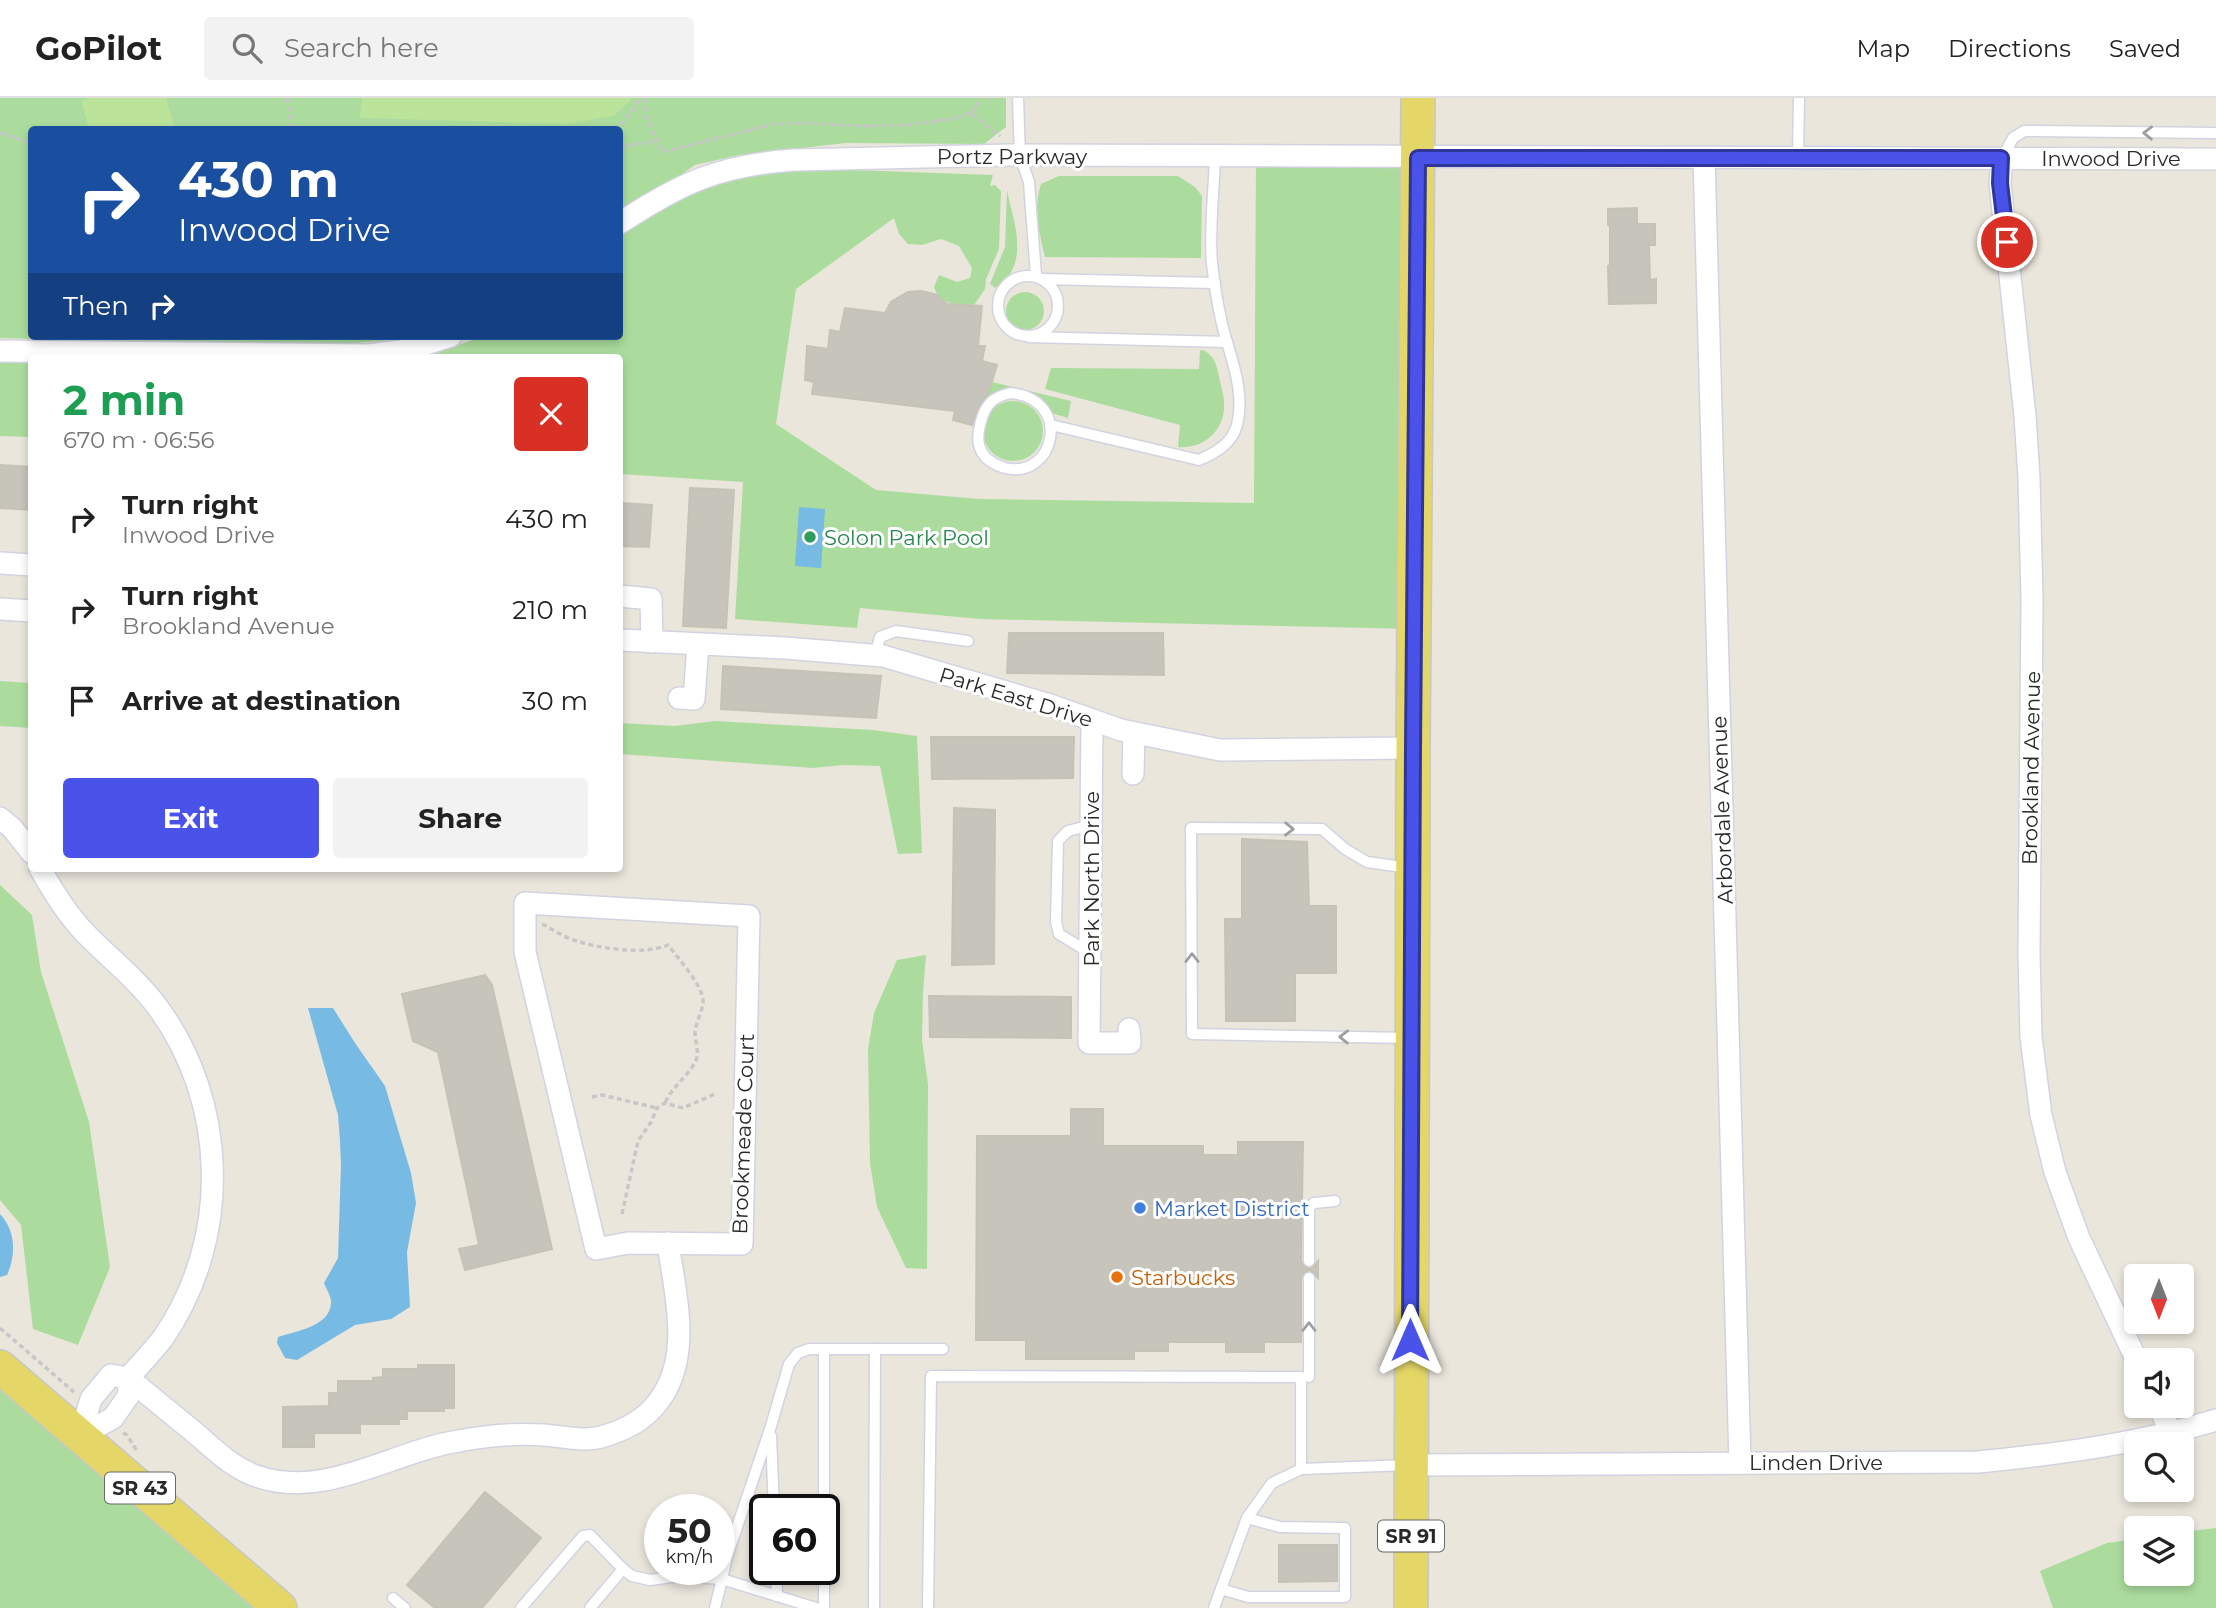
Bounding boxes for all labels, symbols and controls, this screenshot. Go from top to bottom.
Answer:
search box [204,17,694,80]
text: GoPilot [35,28,162,68]
icon: search [228,29,266,67]
text: Search here [284,32,439,64]
text: Map [1857,34,1910,63]
text: Directions [1948,34,2071,63]
text: Saved [2109,34,2181,63]
one-way arrow [2142,125,2153,140]
street label: Portz Parkway [937,144,1088,169]
street label: Inwood Drive [2041,146,2181,171]
text: 430 m [178,150,339,209]
icon: right [63,154,154,245]
text: Inwood Drive [178,210,391,249]
pin [1977,212,2037,272]
icon: arrive [1988,223,2026,261]
icon: right [143,287,181,325]
text: Then [63,290,129,322]
text: 2 min [63,374,185,426]
button: close [514,377,588,451]
text: 670 m · 06:56 [63,426,215,454]
text: Turn right [122,489,258,521]
icon: right [63,500,101,538]
text: 430 m [505,503,588,535]
text: Inwood Drive [122,521,275,549]
place label: Solon Park Pool [824,525,989,550]
marker: Solon Park Pool [802,529,818,545]
text: Turn right [122,580,258,612]
icon: right [63,591,101,629]
text: 210 m [512,594,588,626]
text: Brookland Avenue [122,612,335,640]
street label: Park East Drive [936,662,1096,732]
street label: Brookland Avenue [2017,671,2045,865]
icon: arrive [63,682,101,720]
text: Arrive at destination [122,685,401,717]
text: 30 m [522,685,588,717]
street label: Arbordale Avenue [1706,715,1738,905]
button: Exit [63,778,319,858]
button: Share [333,778,588,858]
street label: Park North Drive [1079,791,1104,967]
one-way arrow [1284,821,1294,837]
one-way arrow [1184,953,1200,963]
one-way arrow [1338,1029,1348,1045]
street label: Brookmeade Court [727,1033,759,1235]
place label: Market District [1154,1196,1310,1221]
marker: Market District [1132,1200,1148,1216]
north arrow [2124,1264,2194,1334]
map controls [2124,1264,2194,1586]
place label: Starbucks [1131,1265,1235,1290]
marker: Starbucks [1109,1269,1125,1285]
position arrow [1373,1303,1447,1377]
one-way arrow [1301,1322,1317,1332]
button: sound [2124,1348,2194,1418]
button: search [2124,1432,2194,1502]
street label: Linden Drive [1749,1450,1883,1475]
road number: SR 43 [105,1472,175,1504]
speed limit sign: 60 [749,1494,840,1585]
text: 50 [667,1509,712,1552]
button: layers [2124,1516,2194,1586]
road number: SR 91 [1378,1520,1444,1552]
text: km/h [665,1546,714,1568]

